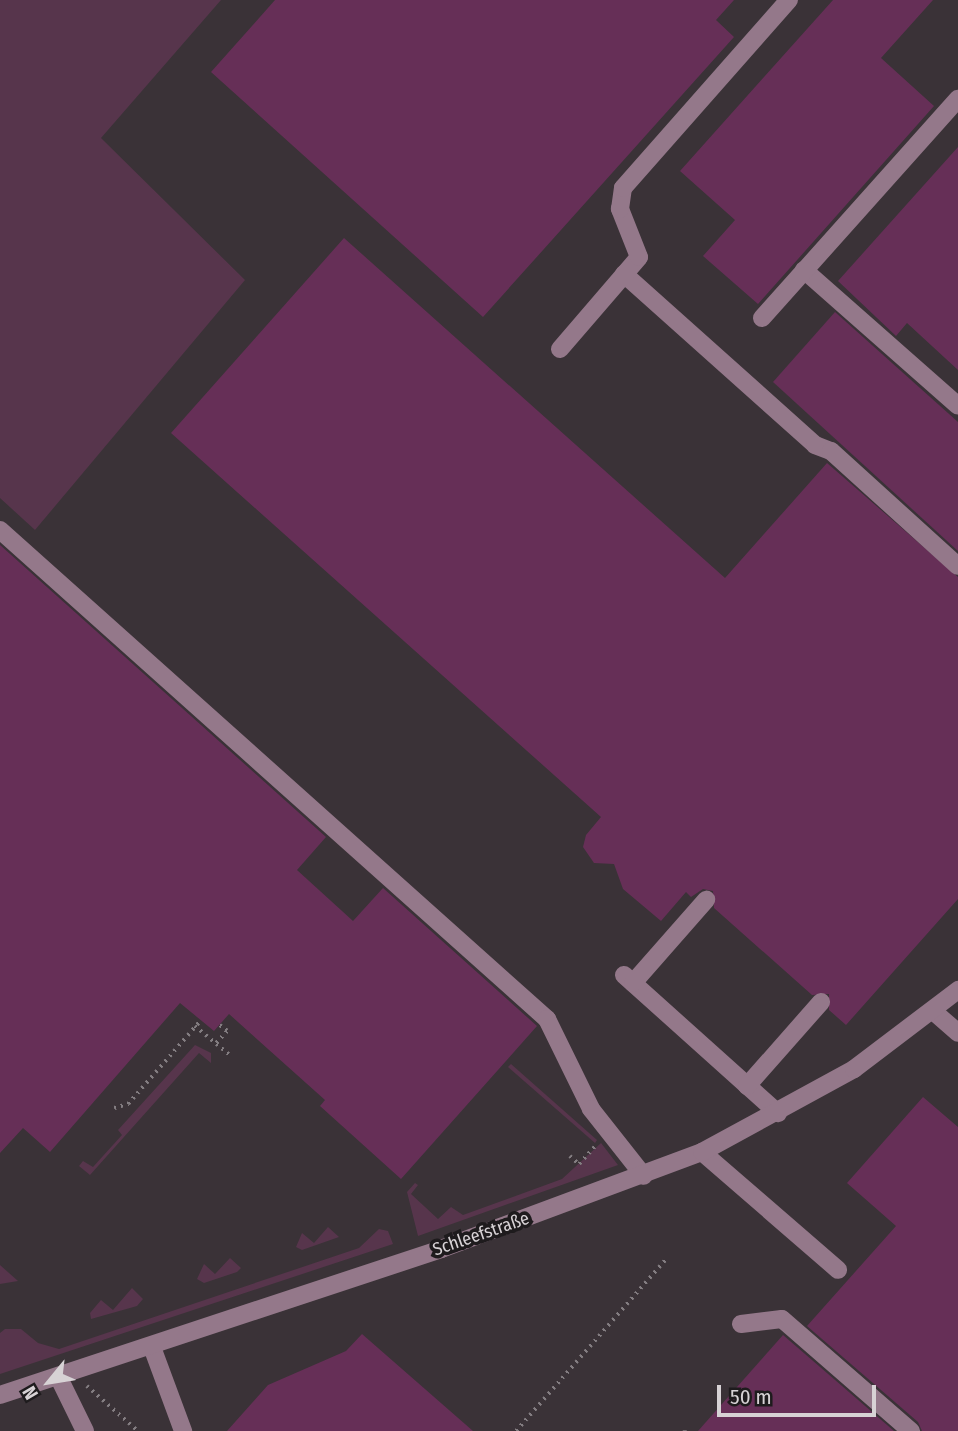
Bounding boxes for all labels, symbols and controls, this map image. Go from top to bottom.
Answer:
street label: Schleefstraße [430,1207,532,1261]
north arrow [14,1347,84,1417]
scale bar [720,1372,879,1416]
text: N [18,1382,43,1403]
text: 50 m [730,1384,772,1410]

